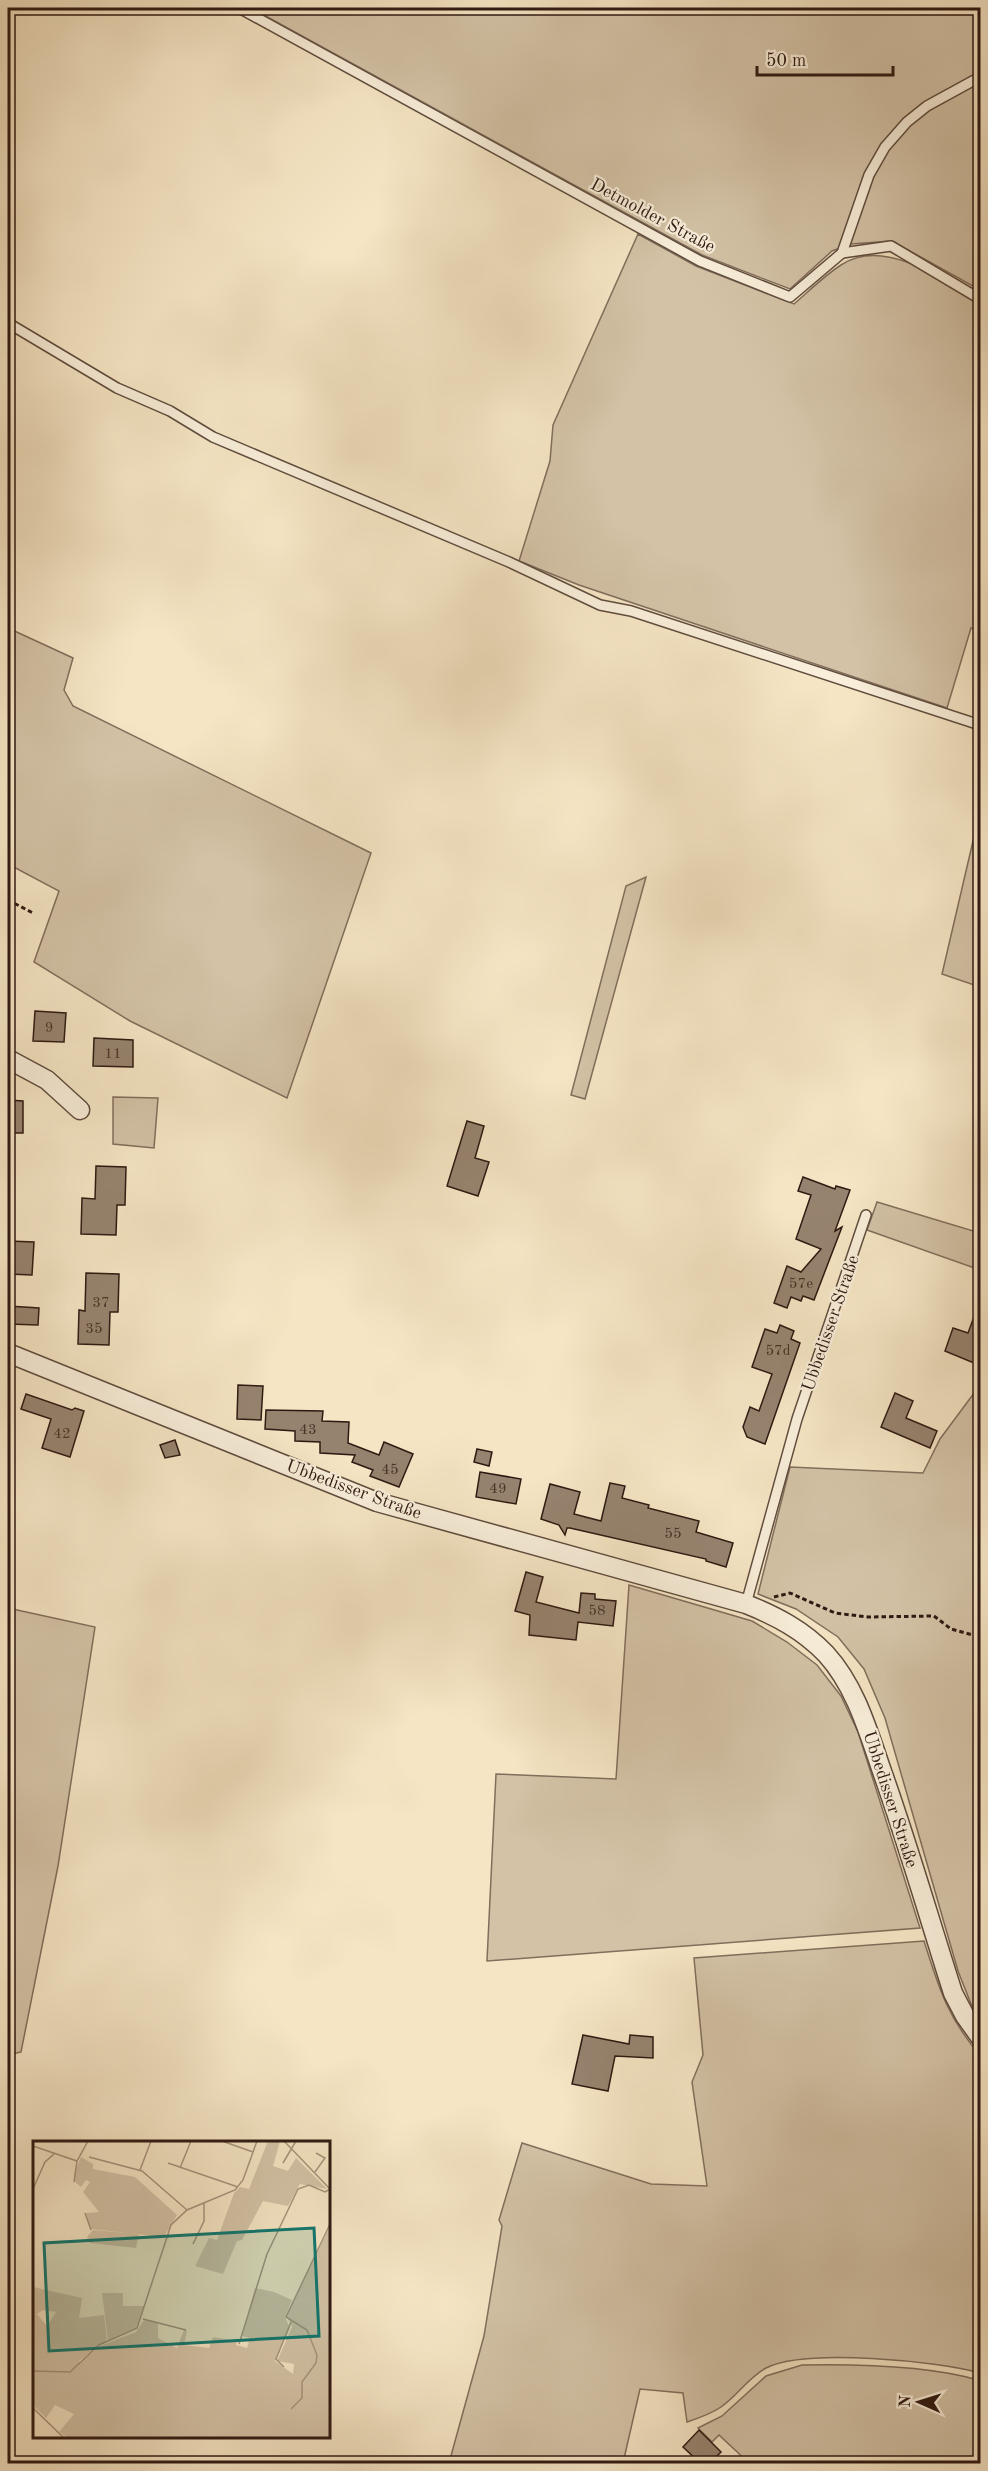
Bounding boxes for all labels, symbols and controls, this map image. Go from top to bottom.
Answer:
scale bar [757,39,894,77]
text: 50 m [766,52,806,70]
street label: Detmolder Straße [587,175,718,256]
house number: 9 [45,1021,53,1036]
house number: 11 [104,1047,122,1062]
street label: Ubbedisser Straße [799,1253,863,1394]
house number: 57e [789,1277,813,1292]
house number: 37 [92,1296,110,1311]
house number: 35 [85,1322,103,1337]
house number: 57d [765,1344,791,1359]
house number: 43 [299,1423,317,1438]
house number: 42 [53,1427,71,1442]
street label: Ubbedisser Straße [283,1457,424,1523]
house number: 45 [381,1463,399,1478]
house number: 49 [489,1482,507,1497]
house number: 55 [664,1527,682,1542]
house number: 58 [588,1604,606,1619]
street label: Ubbedisser Straße [859,1729,921,1870]
inset map [33,2141,330,2438]
north arrow [889,2372,949,2432]
text: N [898,2394,914,2408]

